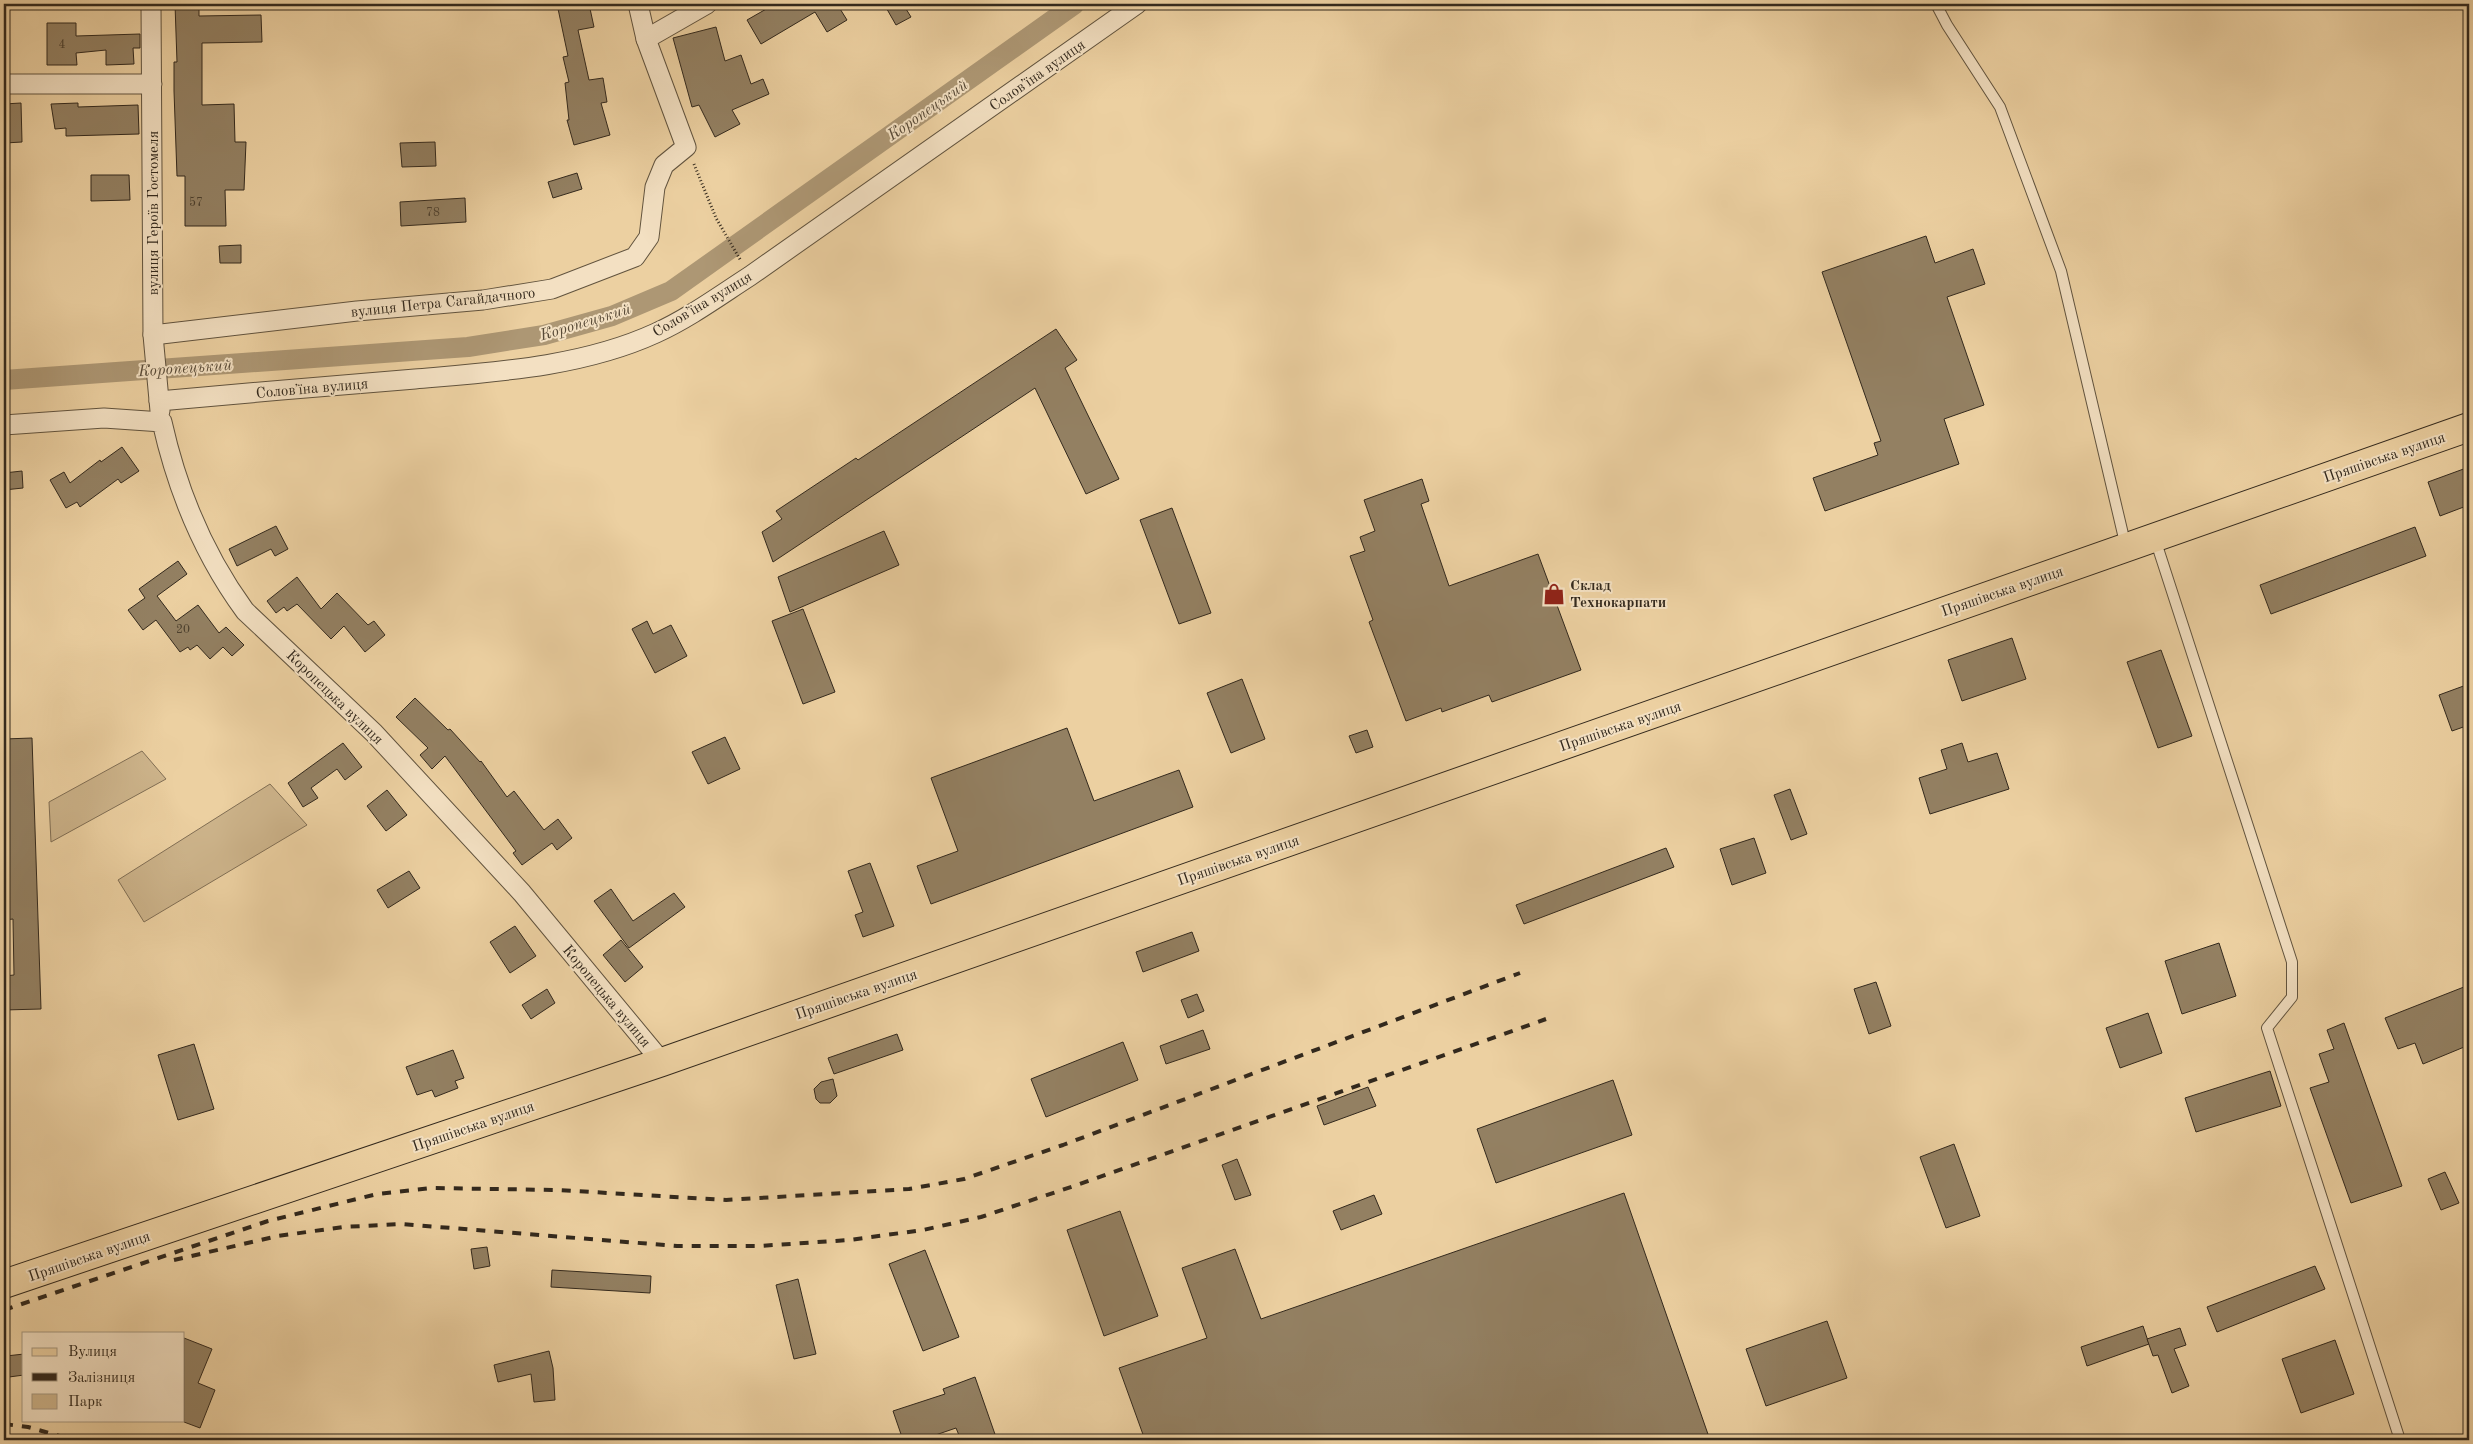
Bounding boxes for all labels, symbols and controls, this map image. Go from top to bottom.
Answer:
street label: Соловʼїна вулиця [987,38,1088,115]
house number: 4 [59,39,66,51]
water label: Коропецький [884,77,971,145]
street label: вулиця Героїв Гостомеля [147,130,162,295]
house number: 57 [189,196,203,209]
house number: 78 [426,207,440,219]
street label: Соловʼїна вулиця [651,270,755,341]
street label: вулиця Петра Сагайдачного [350,286,536,321]
water label: Коропецький [537,302,633,345]
water label: Коропецький [137,358,233,380]
street label: Соловʼїна вулиця [255,377,369,402]
street label: Пряшівська вулиця [2322,430,2448,486]
street label: Пряшівська вулиця [1940,564,2066,620]
place label: Склад Технокарпати [1570,579,1666,611]
shop icon: Склад Технокарпати [1541,581,1567,607]
house number: 20 [176,624,190,636]
street label: Коропецька вулиця [283,648,385,748]
street label: Пряшівська вулиця [1558,699,1684,755]
street label: Пряшівська вулиця [1176,833,1302,889]
street label: Коропецька вулиця [559,943,653,1051]
street label: Пряшівська вулиця [794,967,920,1023]
street label: Пряшівська вулиця [411,1099,537,1155]
street label: Пряшівська вулиця [27,1229,153,1285]
legend [22,1332,185,1422]
text: Вулиця [68,1345,117,1360]
text: Залізниця [68,1371,135,1386]
text: Парк [68,1395,103,1410]

